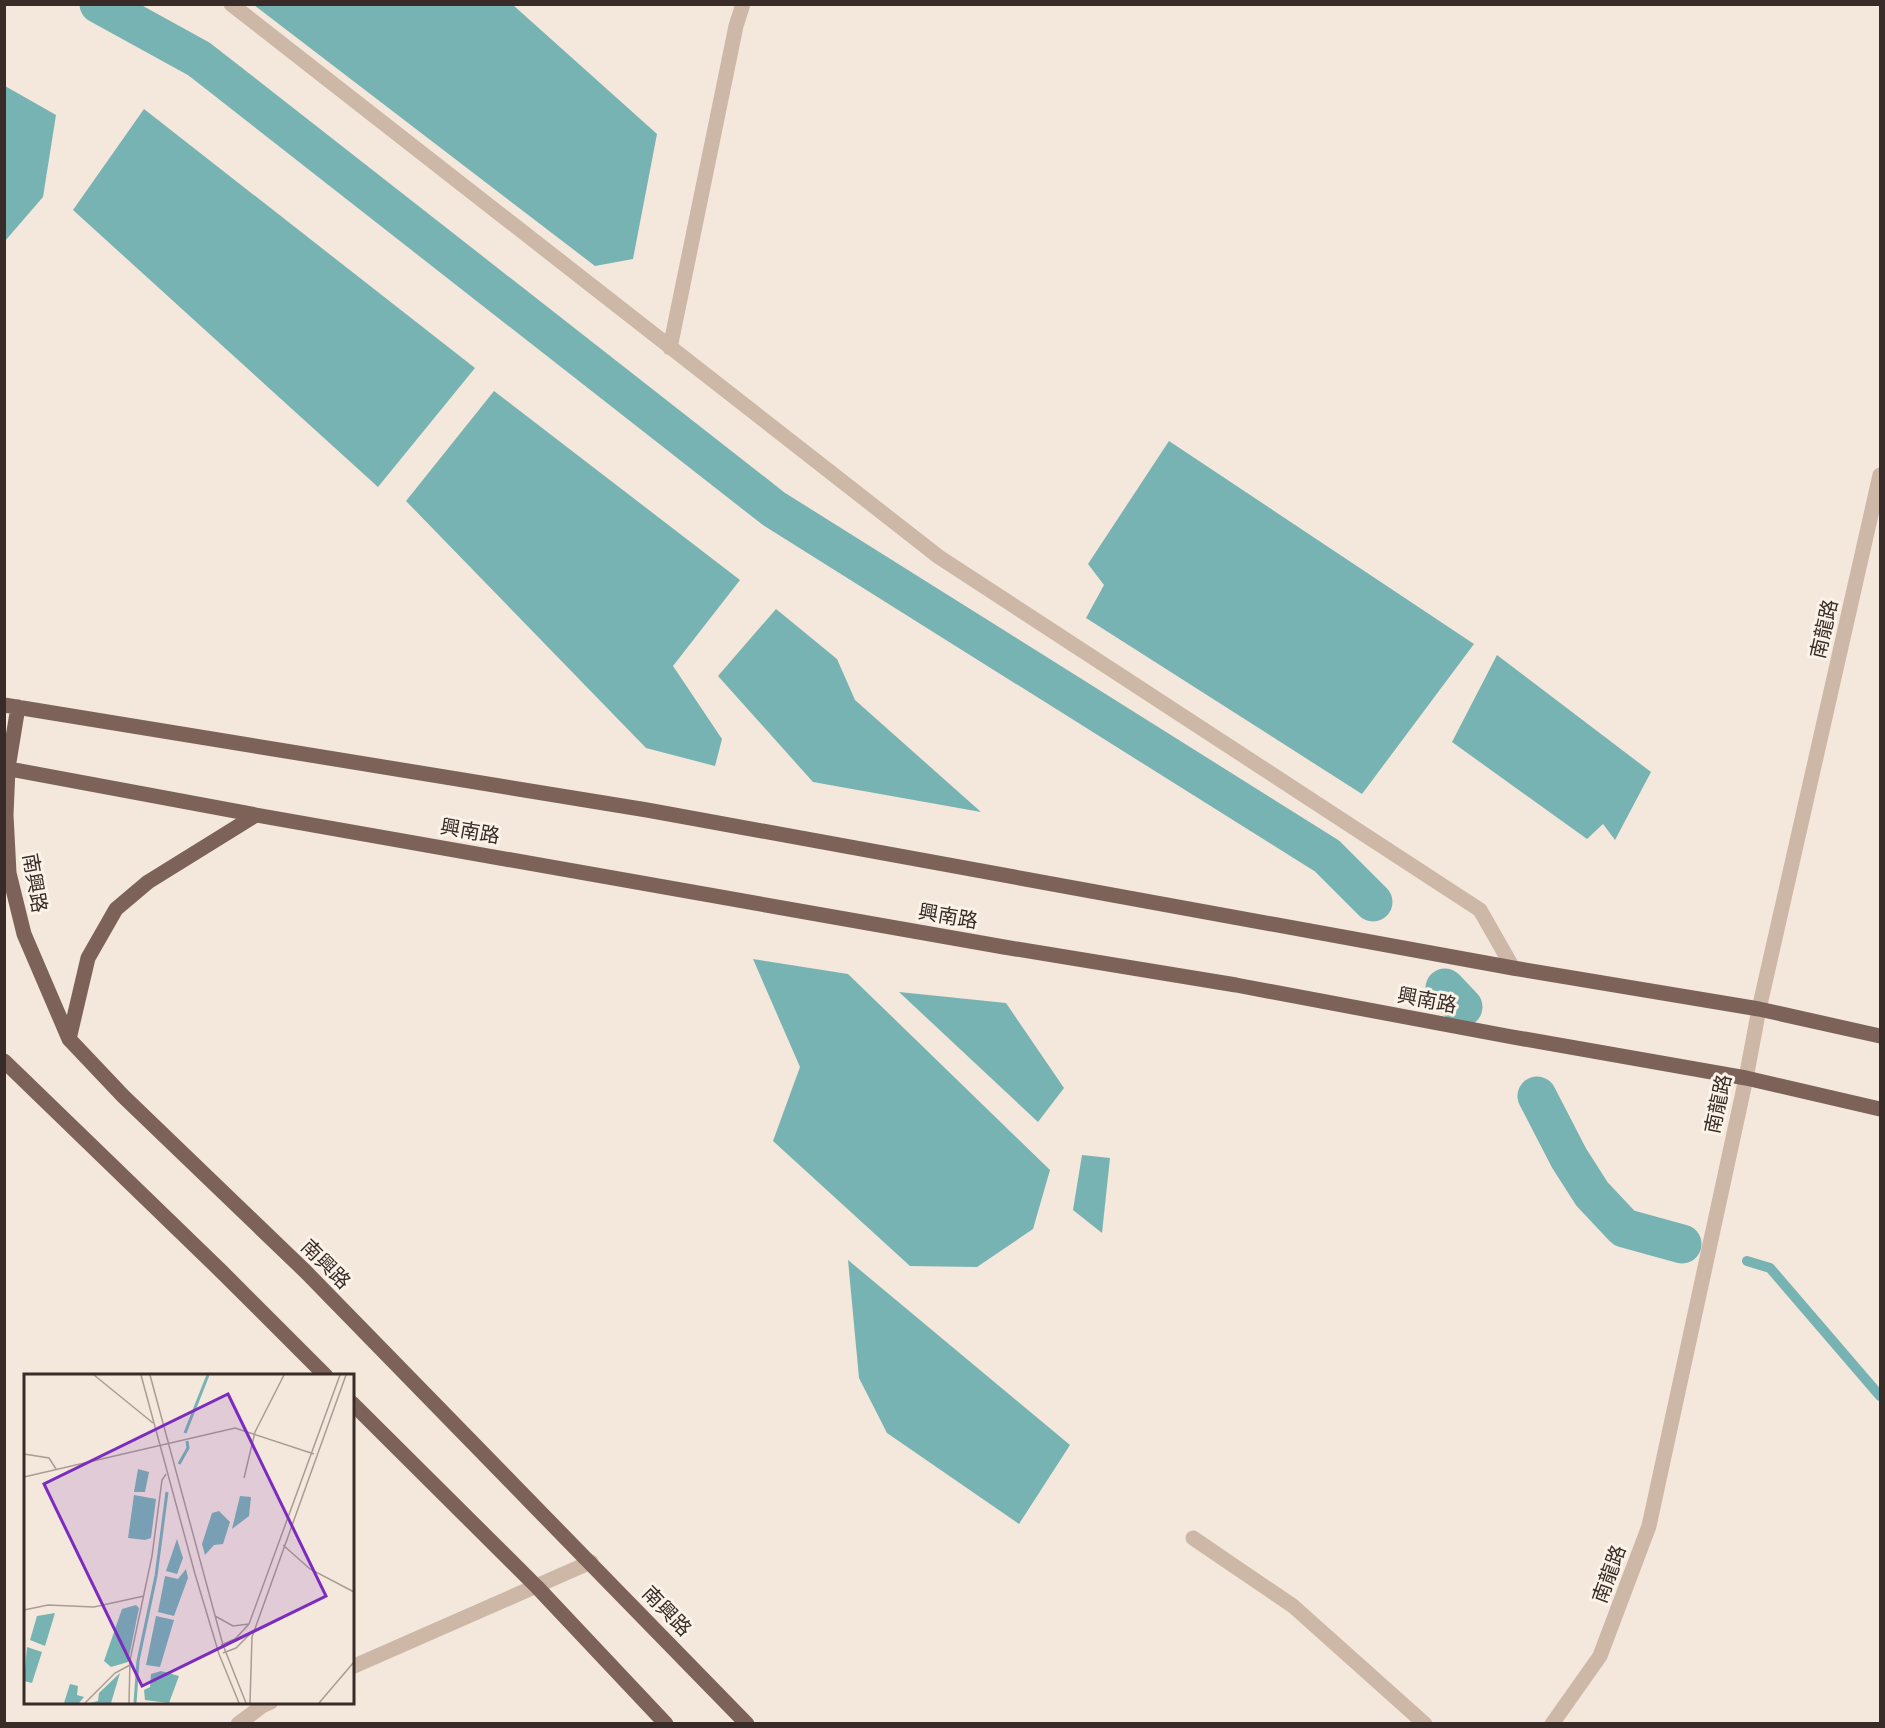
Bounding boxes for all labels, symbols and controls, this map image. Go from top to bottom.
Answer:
street label: 南龍路 [1804,597,1843,661]
street label: 興南路 [438,812,502,849]
street label: 南興路 [17,851,54,915]
street label: 興南路 [916,897,980,934]
street label: 興南路 [1395,981,1459,1018]
street label: 南龍路 [1698,1072,1737,1136]
street label: 南興路 [296,1233,357,1294]
inset map [24,1374,354,1704]
street label: 南龍路 [1586,1541,1631,1607]
street label: 南興路 [637,1580,698,1642]

